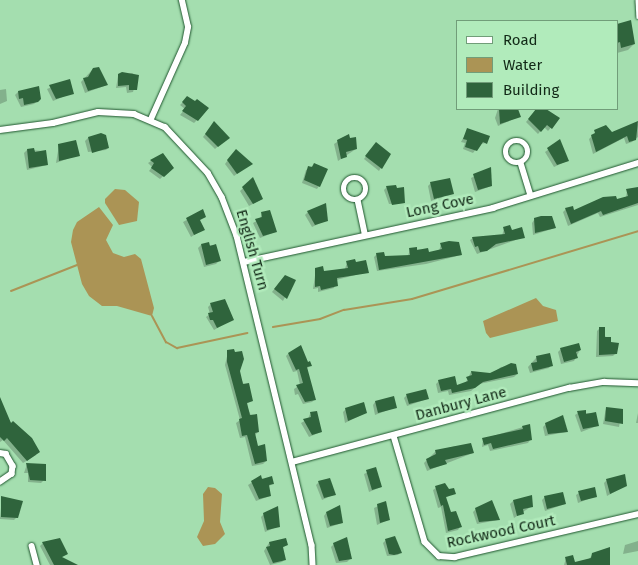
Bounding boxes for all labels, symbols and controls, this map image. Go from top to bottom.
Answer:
legend [456,20,618,110]
text: Road [503,31,538,49]
text: Water [503,56,542,74]
text: Building [503,81,559,99]
street label: Long Cove [405,190,475,222]
street label: English Turn [232,207,272,293]
street label: Danbury Lane [413,383,509,425]
street label: Rockwood Court [445,512,557,552]

